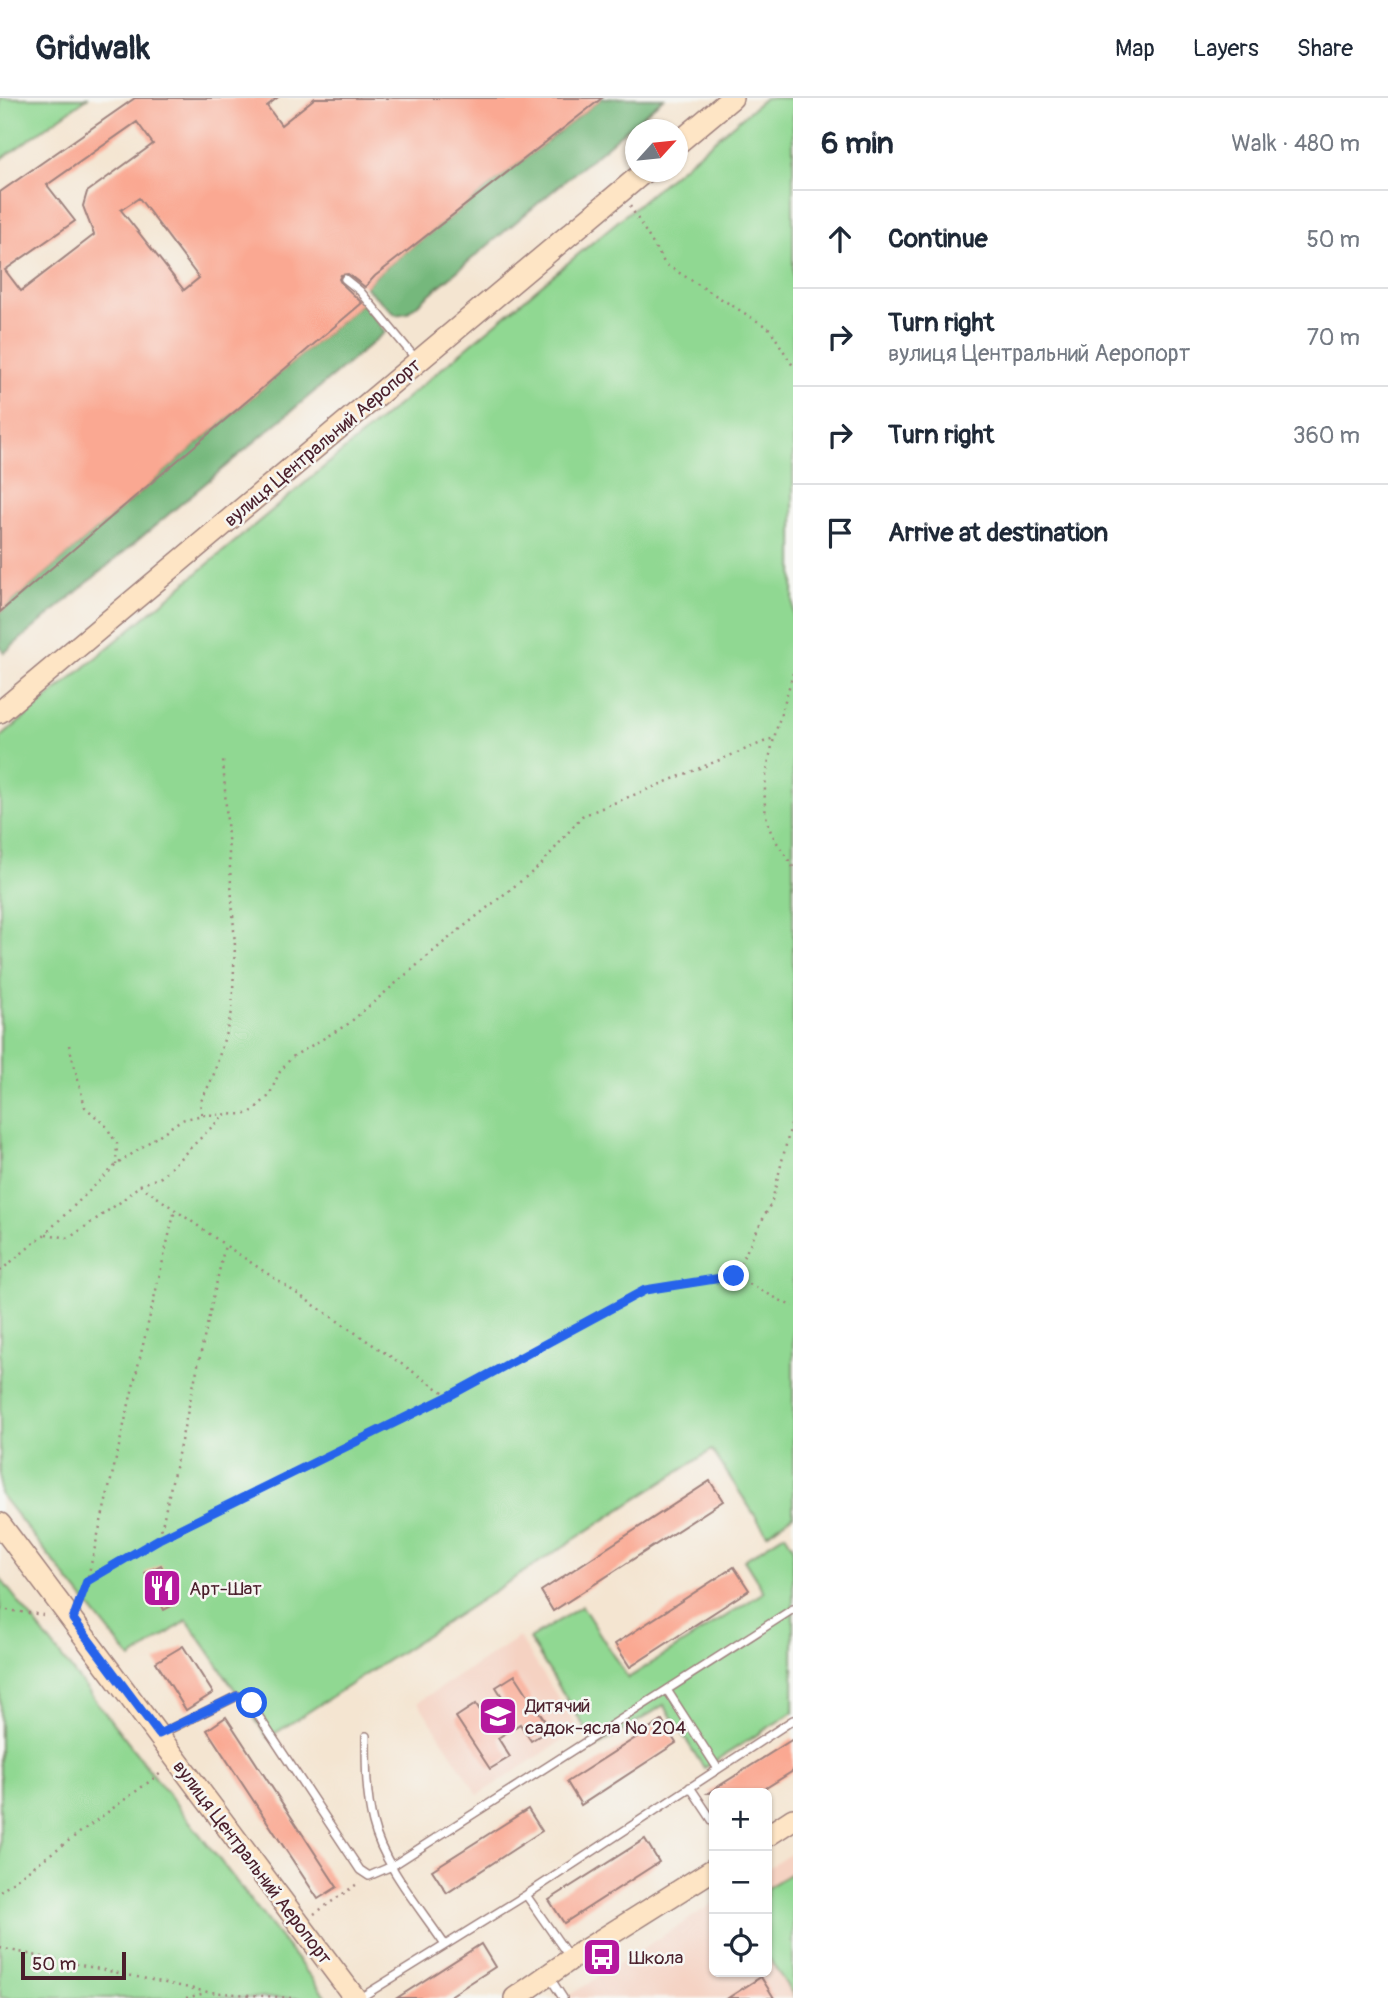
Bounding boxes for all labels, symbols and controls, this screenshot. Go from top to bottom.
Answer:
text: Gridwalk [35,28,150,69]
text: Map [1115,34,1155,63]
text: Layers [1193,34,1259,63]
text: Share [1297,34,1353,63]
north arrow [625,119,688,182]
text: 6 min [821,125,894,162]
text: Walk · 480 m [1231,129,1360,158]
icon: ahead [821,220,859,258]
text: Continue [888,223,988,255]
text: 50 m [1306,225,1360,254]
text: Turn right [888,307,994,339]
icon: right [821,318,859,356]
text: 70 m [1307,323,1360,352]
text: вулиця Центральний Аеропорт [888,339,1190,368]
street label: вулиця Центральний Аеропорт [219,353,426,532]
icon: right [821,416,859,454]
text: Turn right [888,419,994,451]
text: 360 m [1293,421,1360,450]
icon: arrive [821,514,859,552]
text: Arrive at destination [888,517,1108,549]
route end [718,1260,749,1291]
restaurant icon: Арт-Шат [141,1567,183,1609]
place label: Арт-Шат [189,1577,262,1601]
route start [236,1687,267,1718]
place label: Дитячий садок-ясла № 204 [524,1694,686,1740]
school or university icon: Дитячий садок-ясла № 204 [477,1695,519,1737]
street label: вулиця Центральний Аеропорт [167,1756,337,1970]
map controls [709,1788,772,1977]
button: + [709,1788,772,1851]
button: − [709,1851,772,1914]
button: locate [709,1914,772,1977]
bus stop icon: Школа [581,1936,623,1978]
place label: Школа [629,1946,684,1970]
scale bar [21,1949,126,1981]
text: 50 m [32,1952,76,1976]

